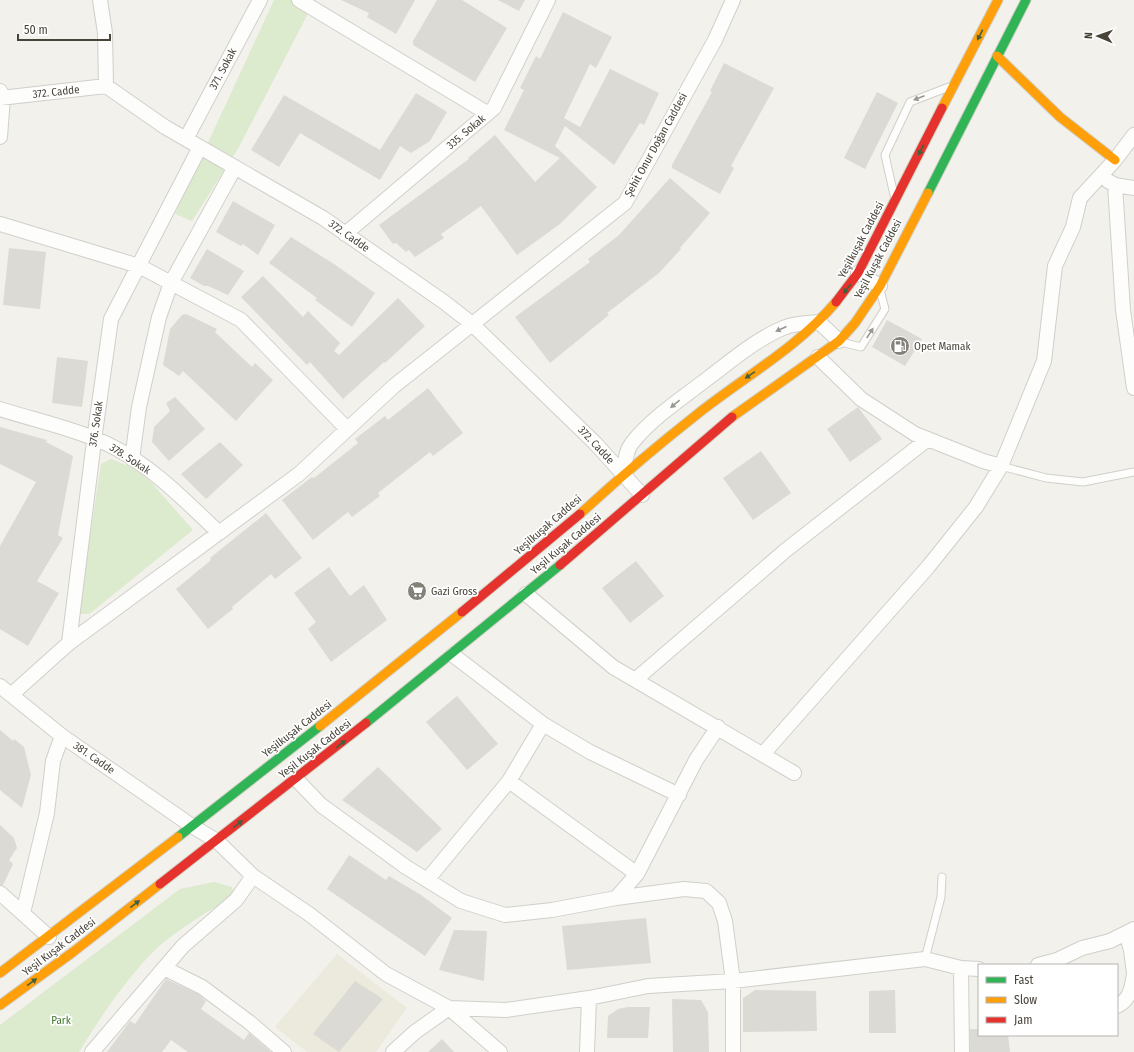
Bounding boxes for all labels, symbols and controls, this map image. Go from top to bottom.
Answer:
scale bar [18,16,110,42]
north arrow [1078,16,1118,56]
text: 50 m [24,23,48,37]
one-way arrow [977,29,984,40]
text: N [1082,32,1095,39]
street label: 371. Sokak [207,45,240,92]
street label: 372. Cadde [32,83,80,101]
street label: Şehit Onur Doğan Caddesi [622,90,690,199]
one-way arrow [912,96,924,102]
street label: 335. Sokak [444,111,489,152]
one-way arrow [918,145,924,156]
street label: Yeşilkuşak Caddesi [835,199,887,280]
street label: 372. Cadde [326,217,372,255]
street label: Yeşil Kuşak Caddesi [852,217,904,301]
one-way arrow [842,284,851,295]
one-way arrow [775,326,787,332]
one-way arrow [866,328,874,338]
fuel station icon: Opet Mamak [889,335,911,357]
place label: Opet Mamak [914,340,971,353]
one-way arrow [745,371,755,379]
street label: 376. Sokak [86,399,106,448]
one-way arrow [670,400,681,409]
street label: 372. Cadde [575,423,617,467]
street label: 378. Sokak [107,441,154,478]
street label: Yeşilkuşak Caddesi [512,492,584,558]
street label: Yeşil Kuşak Caddesi [528,511,604,577]
supermarket icon: Gazi Gross [406,580,428,602]
place label: Gazi Gross [431,585,478,598]
street label: Yeşilkuşak Caddesi [260,698,335,760]
street label: Yeşil Kuşak Caddesi [276,717,354,781]
street label: 381. Cadde [71,739,117,777]
one-way arrow [335,740,346,749]
one-way arrow [233,820,244,829]
one-way arrow [130,900,141,908]
street label: Yeşil Kuşak Caddesi [20,915,98,979]
legend [978,964,1118,1036]
text: Fast [1014,973,1033,987]
one-way arrow [26,978,37,986]
text: Slow [1014,993,1037,1007]
text: Jam [1014,1013,1032,1027]
park label: Park [51,1014,72,1027]

